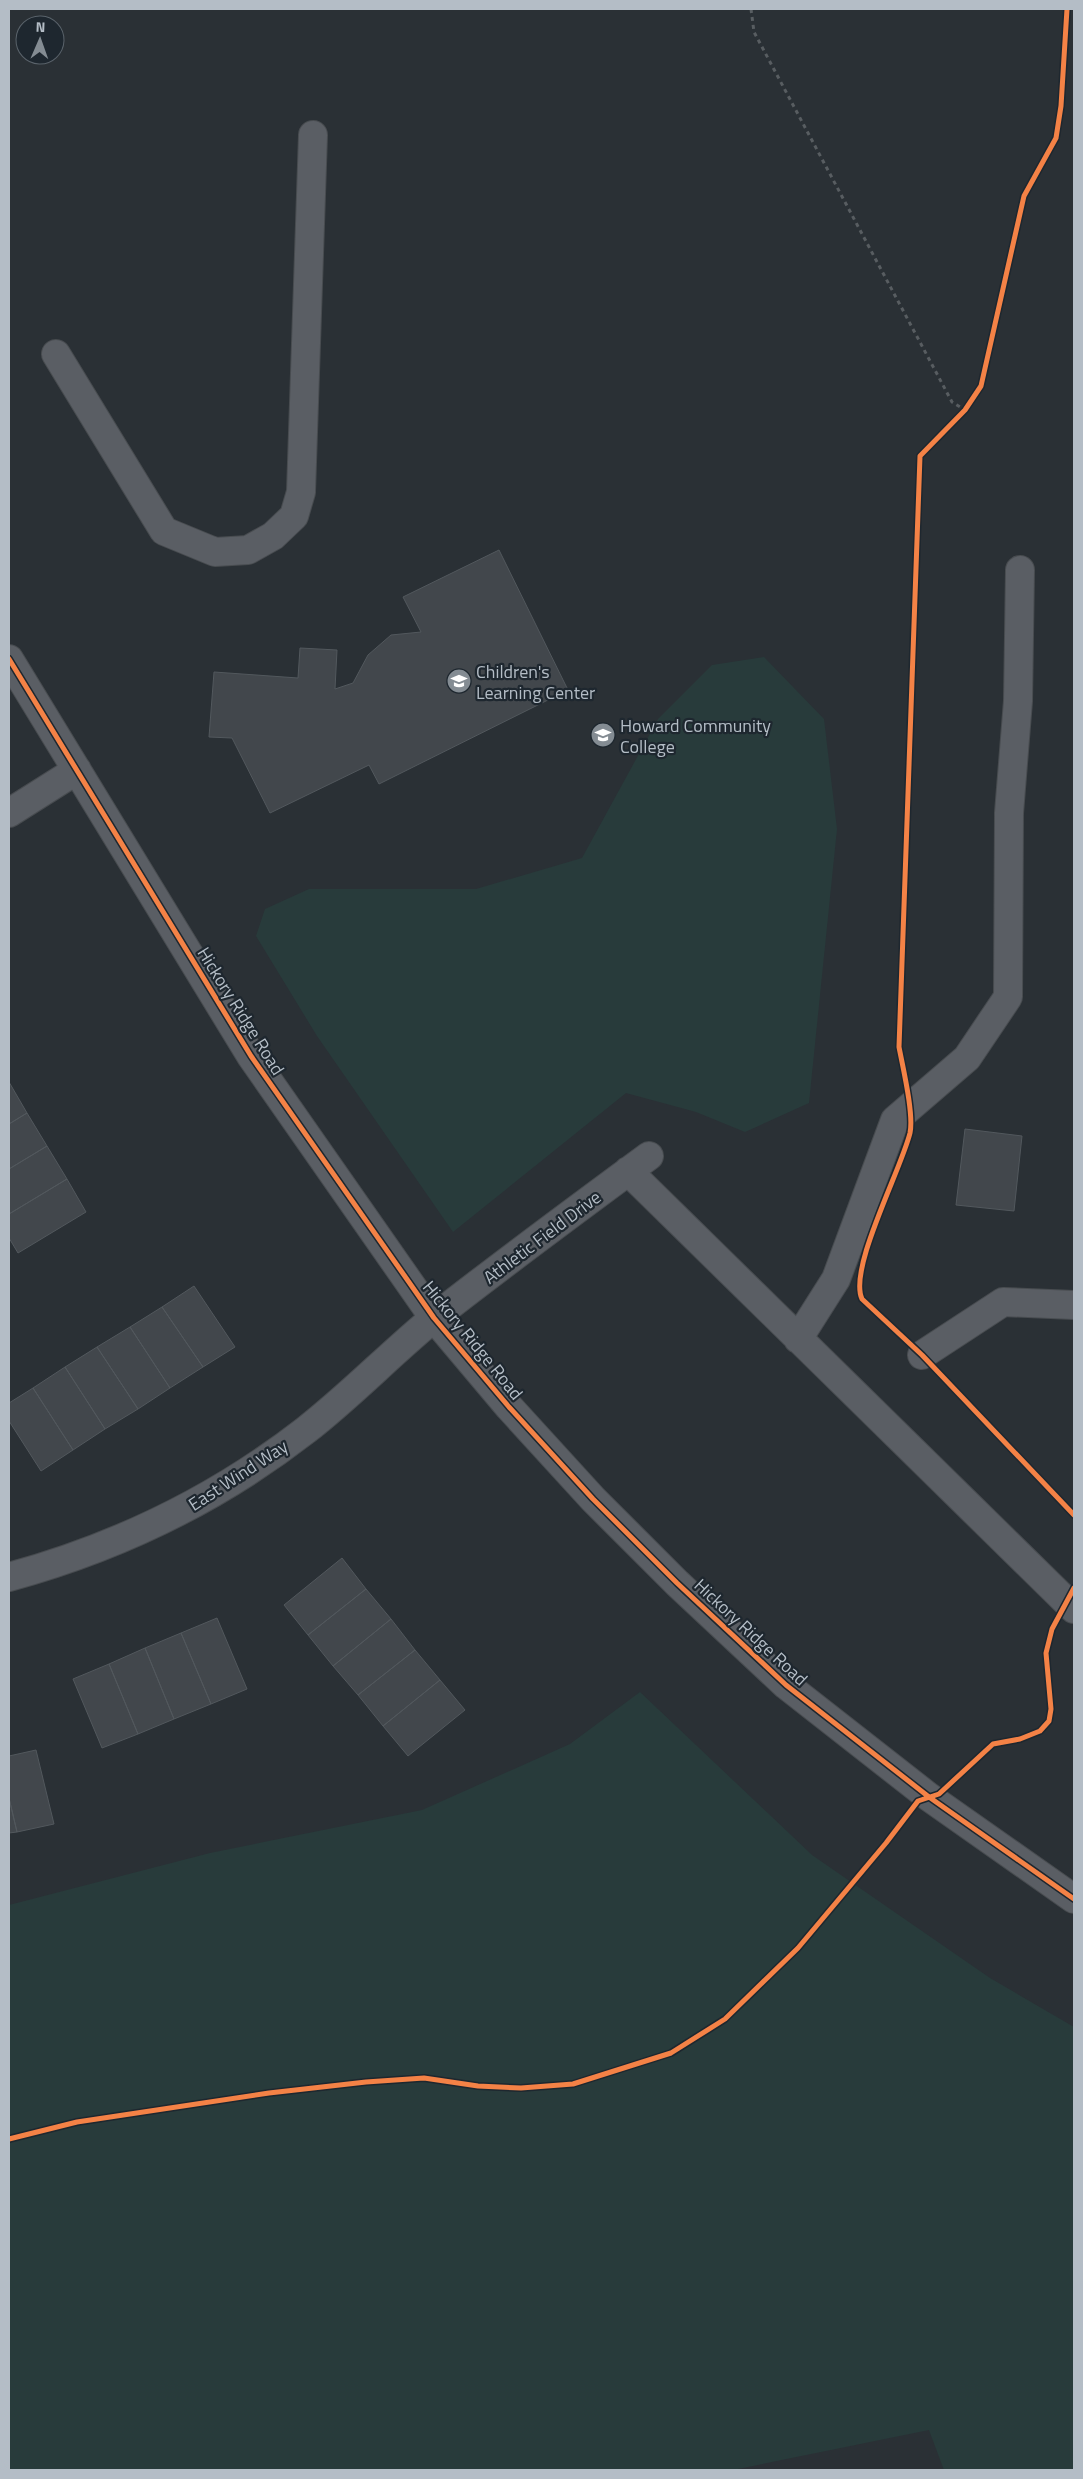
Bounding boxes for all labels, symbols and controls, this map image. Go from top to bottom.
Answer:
north arrow [15,15,65,65]
text: N [35,16,46,37]
place label: Children's Learning Center [476,658,595,706]
school or university icon: Children's Learning Center [446,668,472,694]
place label: Howard Community College [620,712,771,760]
school or university icon: Howard Community College [590,722,616,748]
street label: Hickory Ridge Road [191,942,291,1080]
street label: Athletic Field Drive [477,1184,607,1290]
street label: Hickory Ridge Road [416,1275,530,1405]
street label: East Wind Way [183,1432,293,1517]
street label: Hickory Ridge Road [688,1572,814,1692]

